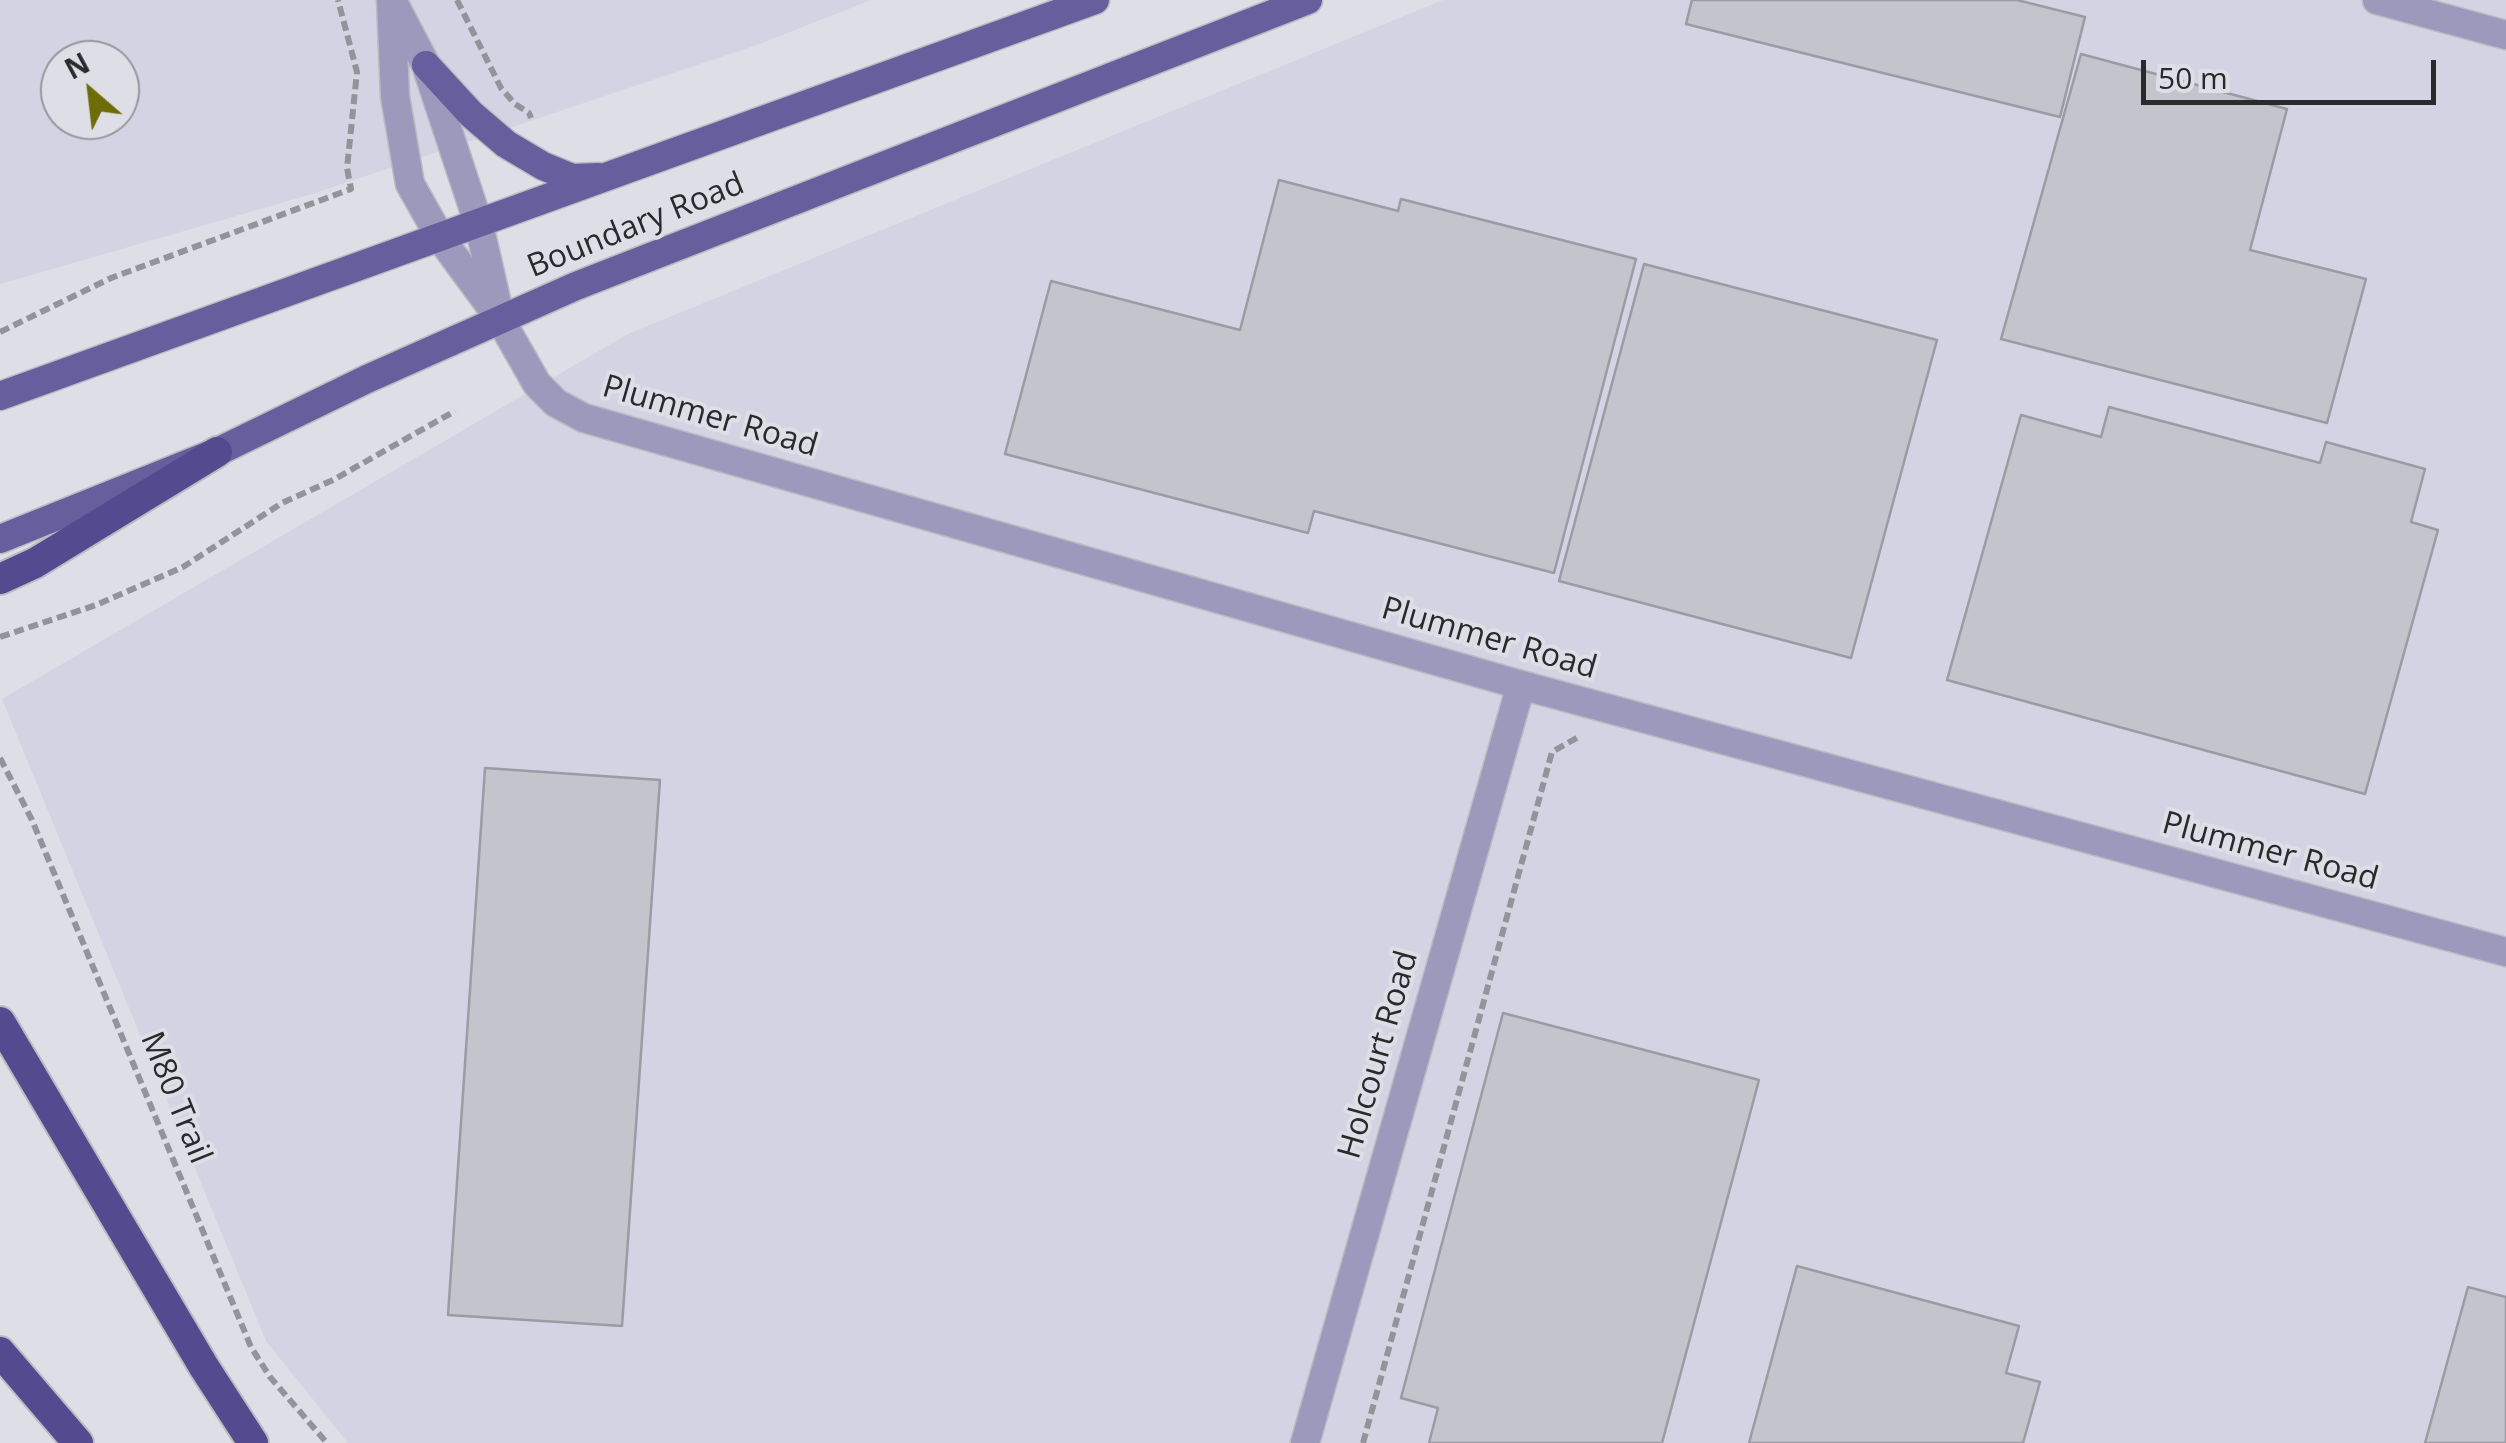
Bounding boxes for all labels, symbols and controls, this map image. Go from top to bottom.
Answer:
north arrow [40,40,140,140]
scale bar [2146,40,2441,102]
text: N [58,43,96,87]
text: 50 m [2158,57,2228,98]
street label: Boundary Road [522,165,750,287]
street label: Plummer Road [598,368,822,466]
street label: Plummer Road [1377,590,1601,688]
street label: Plummer Road [2158,805,2382,899]
street label: Holcourt Road [1331,947,1427,1163]
street label: M80 Trail [131,1027,219,1169]

